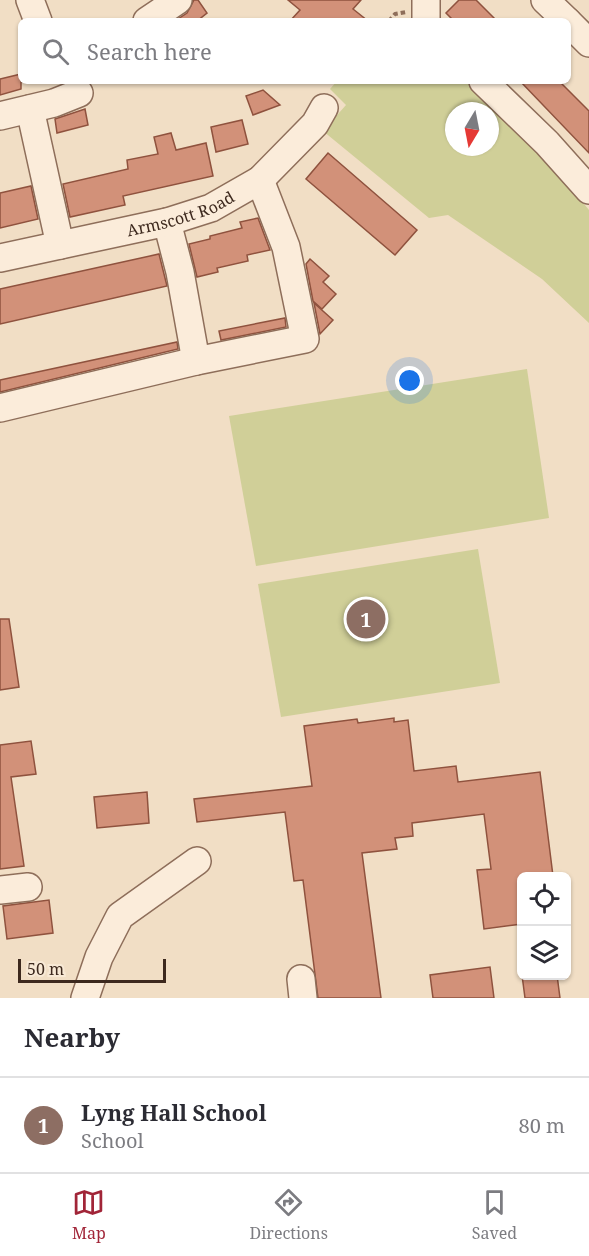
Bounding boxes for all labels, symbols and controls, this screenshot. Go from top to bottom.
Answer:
search box [18,18,571,84]
icon: search [39,35,72,68]
text: Search here [87,36,212,66]
north arrow [445,102,499,156]
street label: Armscott Road [125,186,238,241]
your location [395,366,424,395]
pin: 1 [346,596,386,642]
map controls [517,872,571,980]
button: locate [517,872,571,926]
button: layers [517,926,571,980]
scale bar [18,956,166,984]
text: 50 m [27,958,64,980]
text: Nearby [24,1019,120,1055]
text: Lyng Hall School [81,1097,266,1127]
text: 1 [38,1112,49,1139]
text: 80 m [519,1112,565,1139]
text: School [81,1127,144,1154]
tab: Map [72,1186,106,1244]
tab: Directions [250,1186,328,1244]
tab: Saved [472,1186,517,1244]

